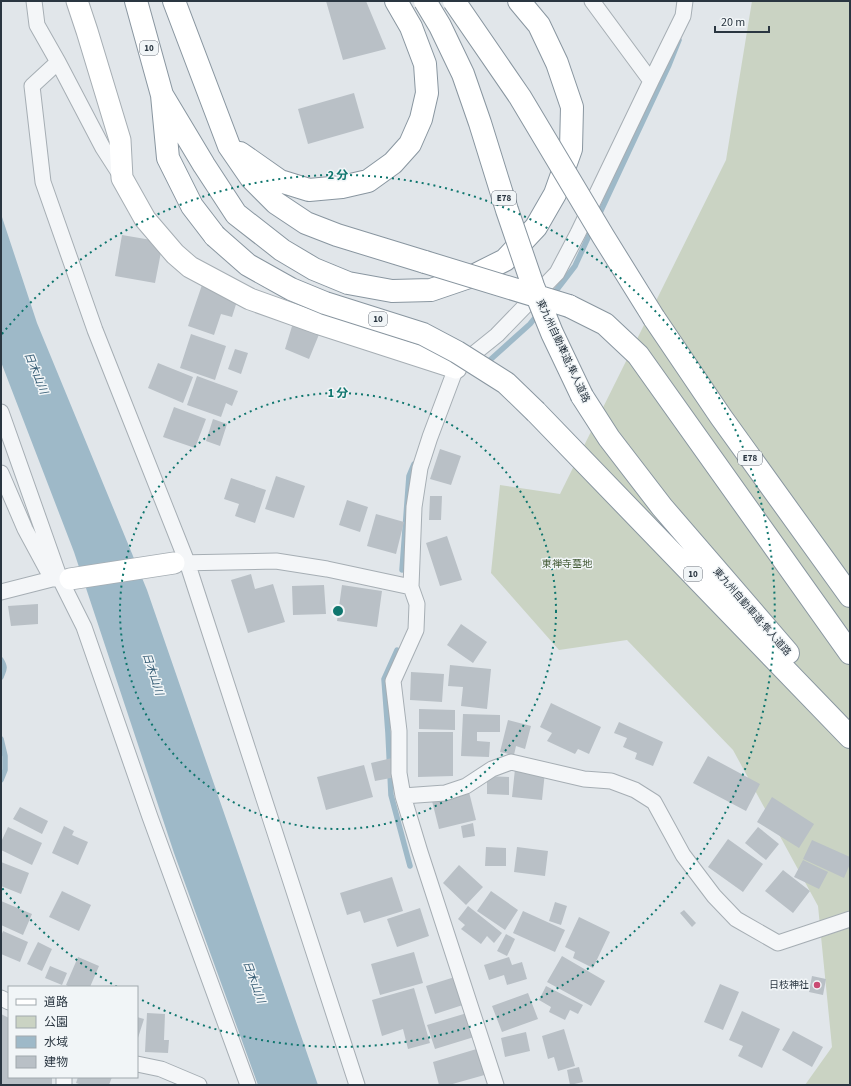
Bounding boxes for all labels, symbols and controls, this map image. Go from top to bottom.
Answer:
scale bar [715,8,769,34]
text: 20 m [721,14,745,31]
road number: 10 [140,41,158,55]
text: 2 分 [328,167,348,184]
road number: E78 [492,191,516,205]
street label: 東九州自動車道;隼人道路 [533,297,593,405]
road number: 10 [369,312,387,326]
water label: 日木山川 [21,350,52,397]
text: 1 分 [328,385,348,402]
road number: E78 [738,451,762,465]
park label: 東禅寺墓地 [542,557,593,571]
street label: 東九州自動車道;隼人道路 [710,565,794,659]
road number: 10 [684,567,702,581]
centre of rings [331,604,345,618]
water label: 日木山川 [139,651,167,698]
water label: 日木山川 [239,959,269,1006]
place label: 日枝神社 [769,978,809,992]
marker: 日枝神社 [812,980,822,990]
legend [8,986,138,1078]
text: 道路 [44,994,68,1011]
text: 公園 [44,1014,68,1031]
text: 水域 [44,1034,68,1051]
text: 建物 [44,1054,68,1071]

